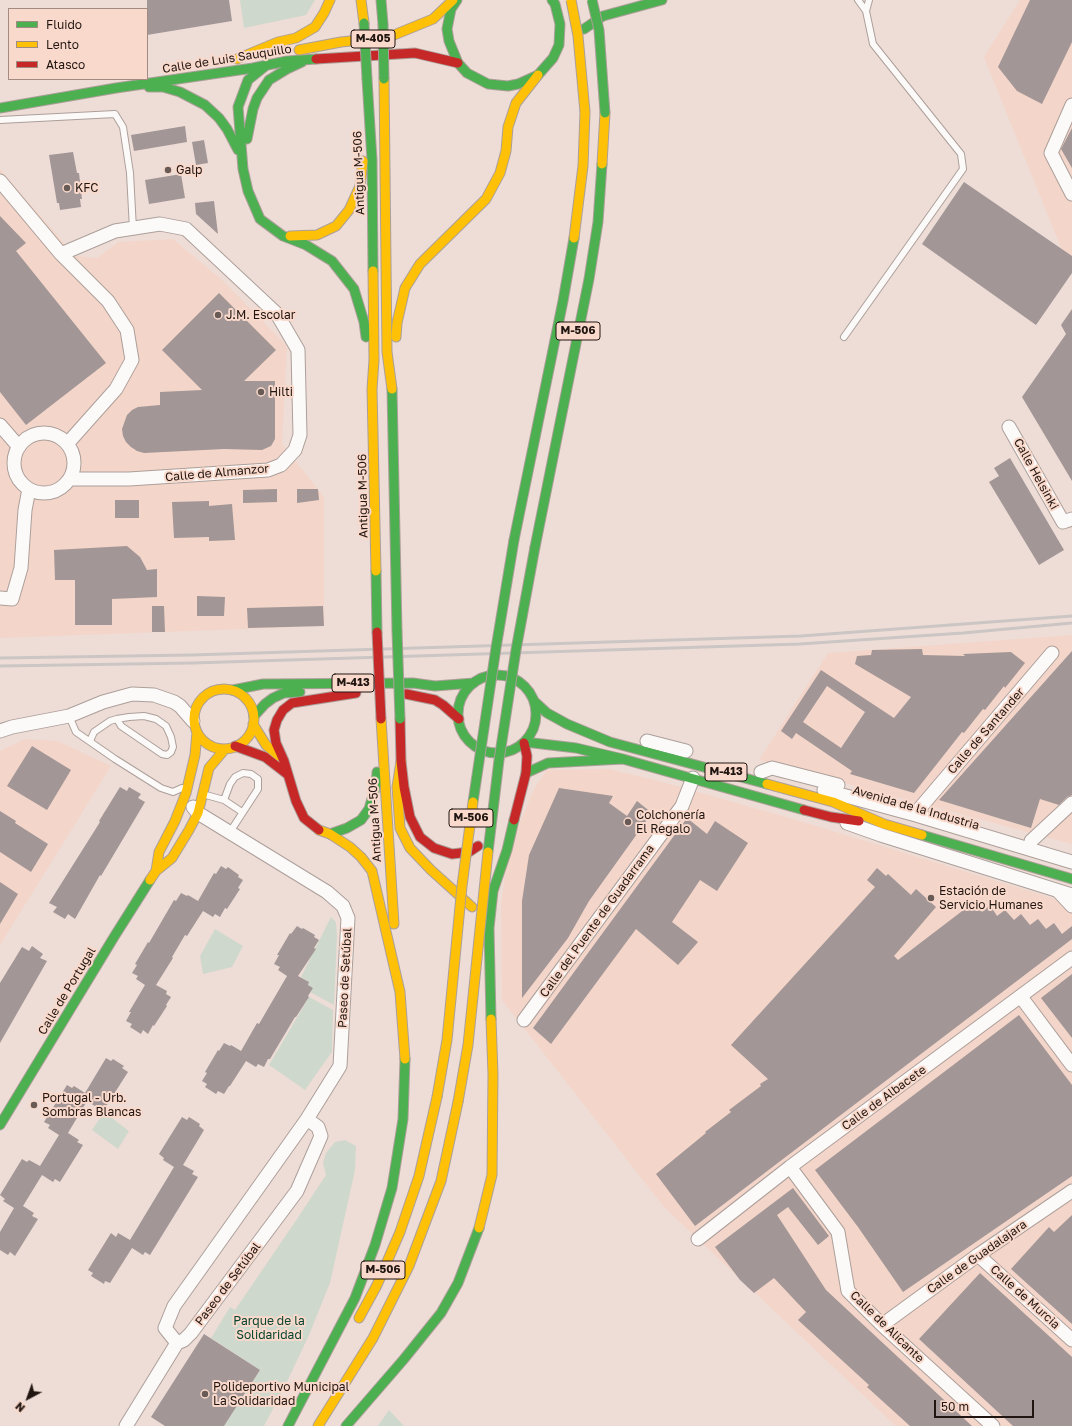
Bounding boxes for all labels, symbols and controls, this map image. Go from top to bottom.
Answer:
legend [8,8,148,80]
text: Fluido [46,17,82,32]
road number: M-405 [351,30,395,48]
text: Lento [46,37,79,52]
street label: Calle de Luis Sauquillo [161,42,293,76]
text: Atasco [46,57,85,72]
street label: Antigua M-506 [350,131,368,215]
place label: Galp [176,163,202,177]
marker: Galp [163,165,173,175]
place label: KFC [75,181,99,195]
marker: KFC [62,183,72,193]
place label: J.M. Escolar [226,308,296,322]
marker: J.M. Escolar [213,310,223,320]
road number: M-506 [556,322,600,340]
place label: Hilti [269,385,293,399]
marker: Hilti [256,387,266,397]
street label: Calle Helsinki [1010,436,1062,512]
street label: Antigua M-506 [355,454,371,538]
street label: Calle de Almanzor [164,461,270,485]
road number: M-413 [332,674,374,692]
street label: Calle de Santander [945,685,1027,777]
road number: M-413 [705,763,747,781]
street label: Antigua M-506 [366,778,384,862]
street label: Avenida de la Industria [851,783,981,833]
place label: Colchonería El Regalo [636,808,705,836]
road number: M-506 [449,809,493,827]
marker: Colchonería El Regalo [623,817,633,827]
street label: Calle del Puente de Guadarrama [537,842,657,1000]
place label: Estación de Servicio Humanes [939,884,1043,912]
marker: Estación de Servicio Humanes [926,893,936,903]
street label: Paseo de Setúbal [335,928,355,1028]
street label: Calle de Portugal [35,945,99,1037]
street label: Calle de Albacete [839,1063,929,1133]
place label: Portugal - Urb. Sombras Blancas [42,1091,141,1119]
marker: Portugal - Urb. Sombras Blancas [29,1100,39,1110]
street label: Calle de Guadalajara [924,1217,1030,1297]
street label: Paseo de Setúbal [192,1240,264,1328]
road number: M-506 [361,1261,405,1279]
street label: Calle de Murcia [987,1262,1063,1332]
street label: Calle de Alicante [847,1288,927,1366]
park label: Parque de la Solidaridad [233,1314,305,1342]
north arrow [8,1378,48,1418]
place label: Polideportivo Municipal La Solidaridad [213,1380,349,1408]
marker: Polideportivo Municipal La Solidaridad [200,1389,210,1399]
scale bar [936,1392,1036,1418]
text: 50 m [941,1399,969,1414]
text: N [12,1400,27,1415]

